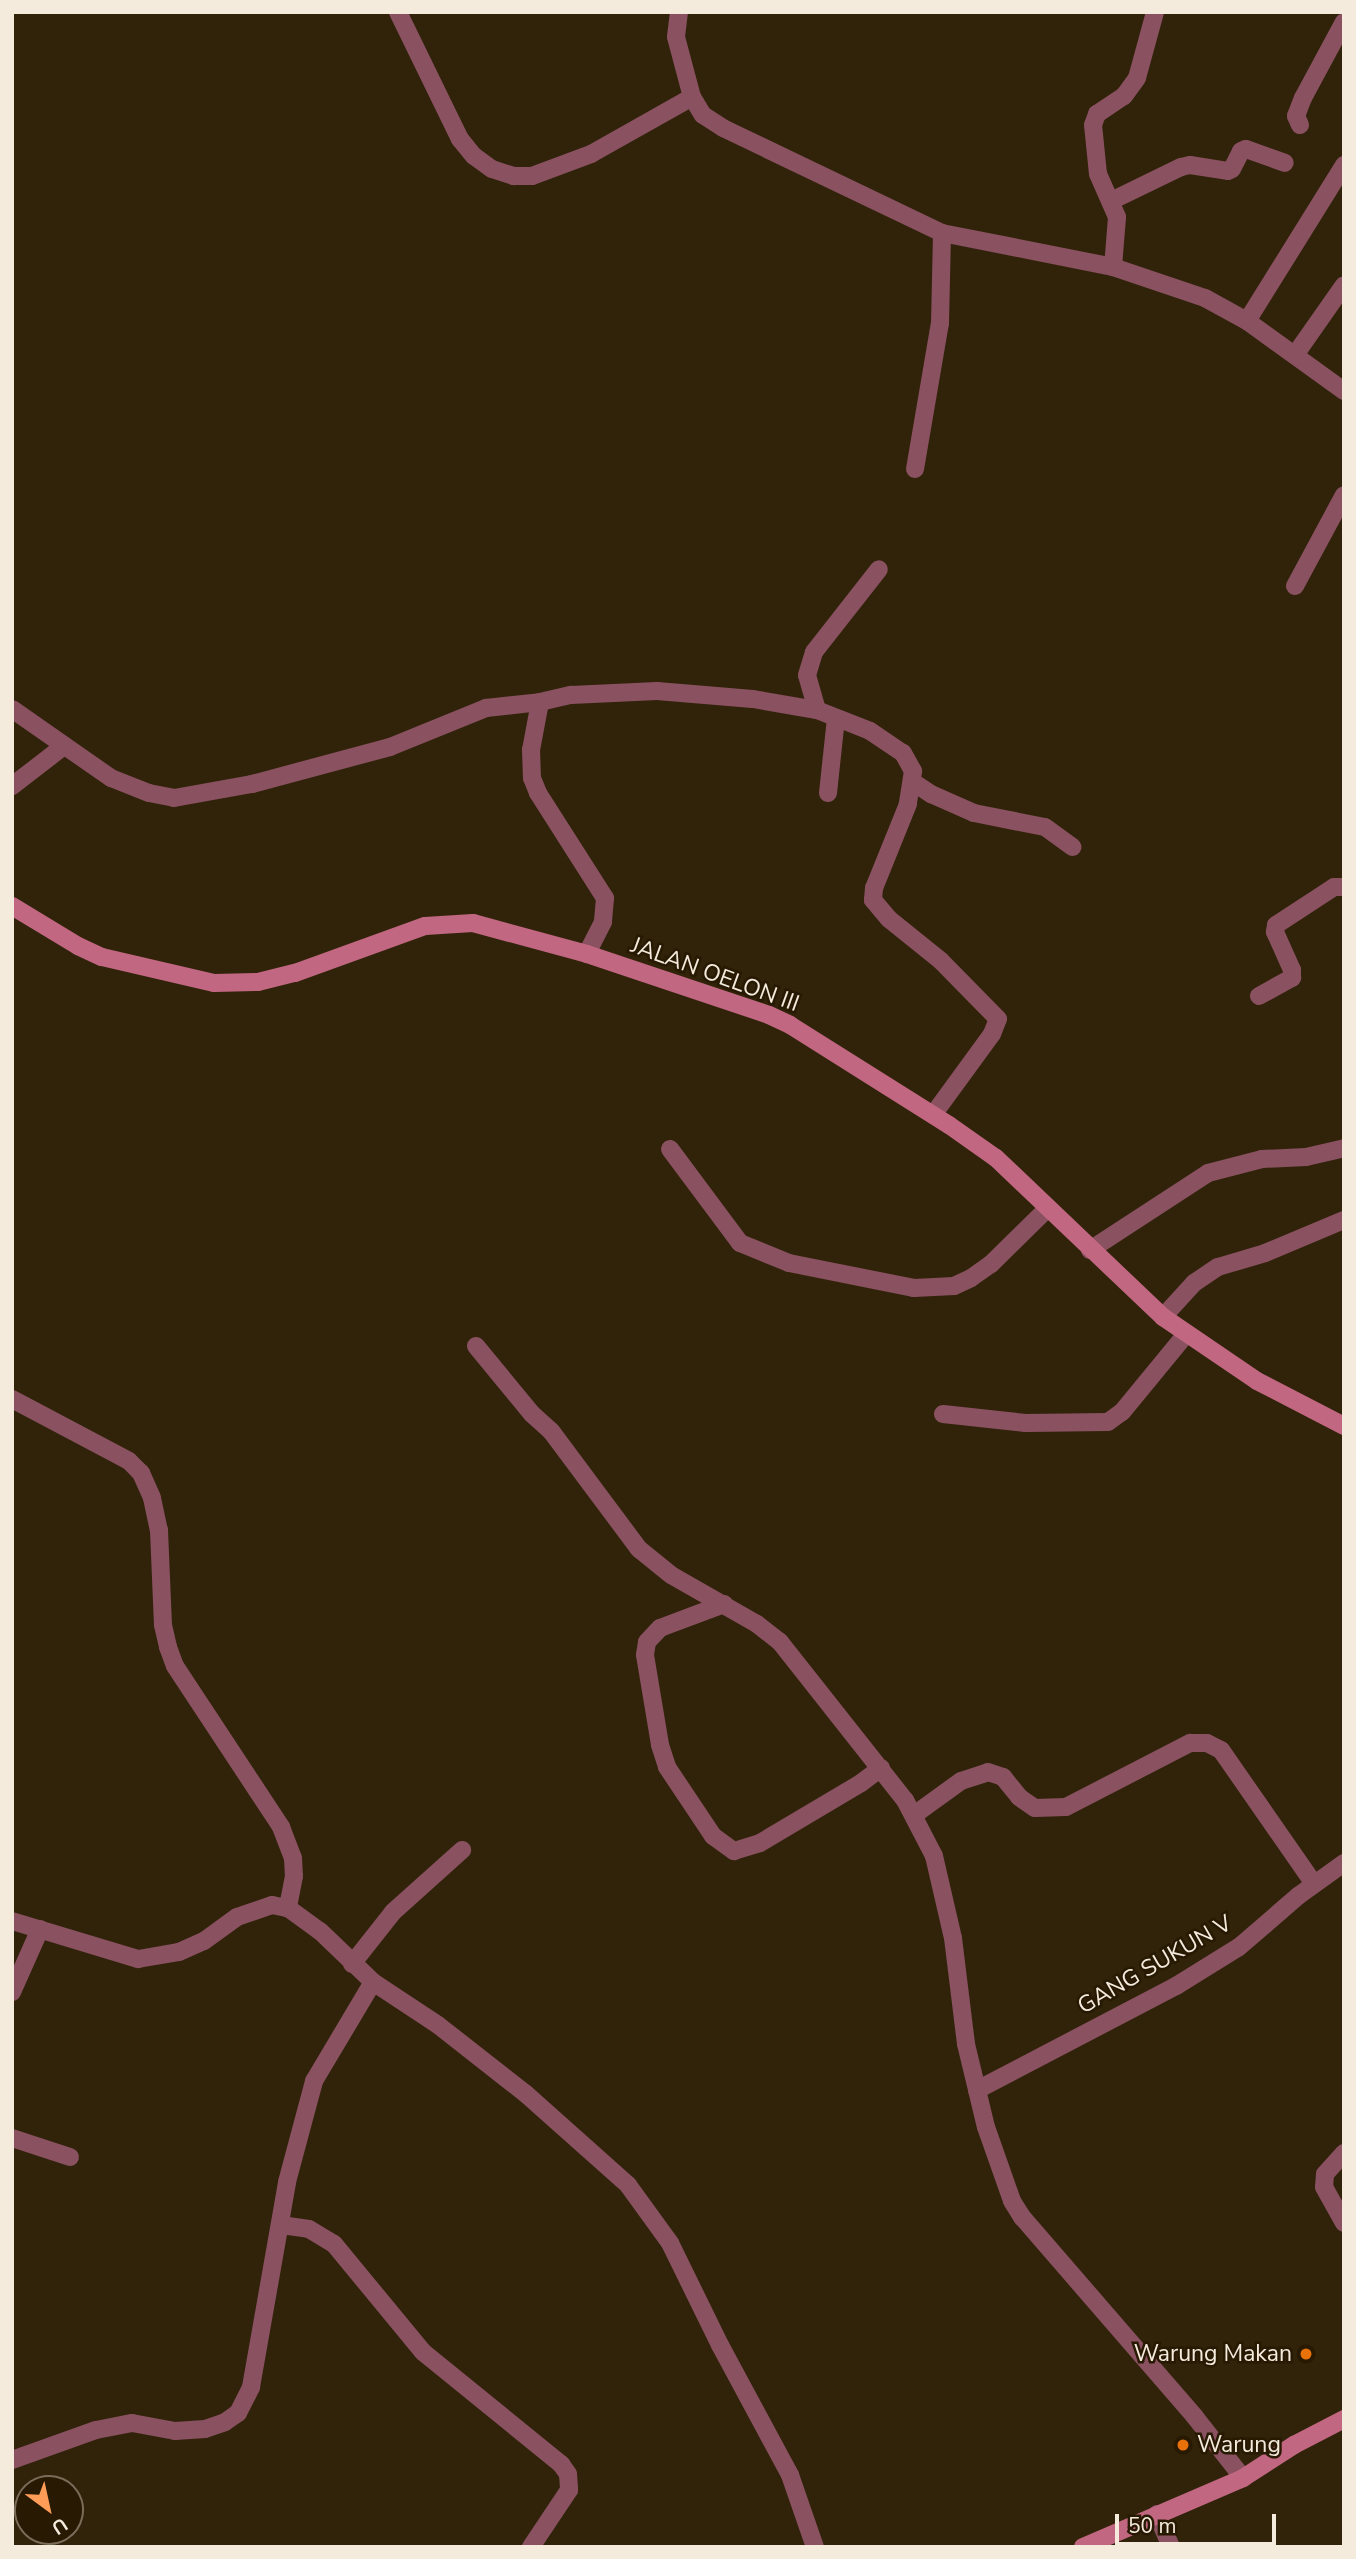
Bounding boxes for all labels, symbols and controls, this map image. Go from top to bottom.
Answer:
street label: JALAN OELON III [627,932,803,1018]
street label: GANG SUKUN V [1073,1910,1237,2020]
place label: Warung Makan [1134,2340,1292,2368]
marker: Warung Makan [1298,2346,1314,2362]
place label: Warung [1197,2431,1281,2459]
marker: Warung [1175,2437,1191,2453]
north arrow [14,2475,84,2545]
scale bar [1118,2500,1279,2544]
text: U [46,2511,72,2541]
text: 50 m [1128,2512,1177,2540]

